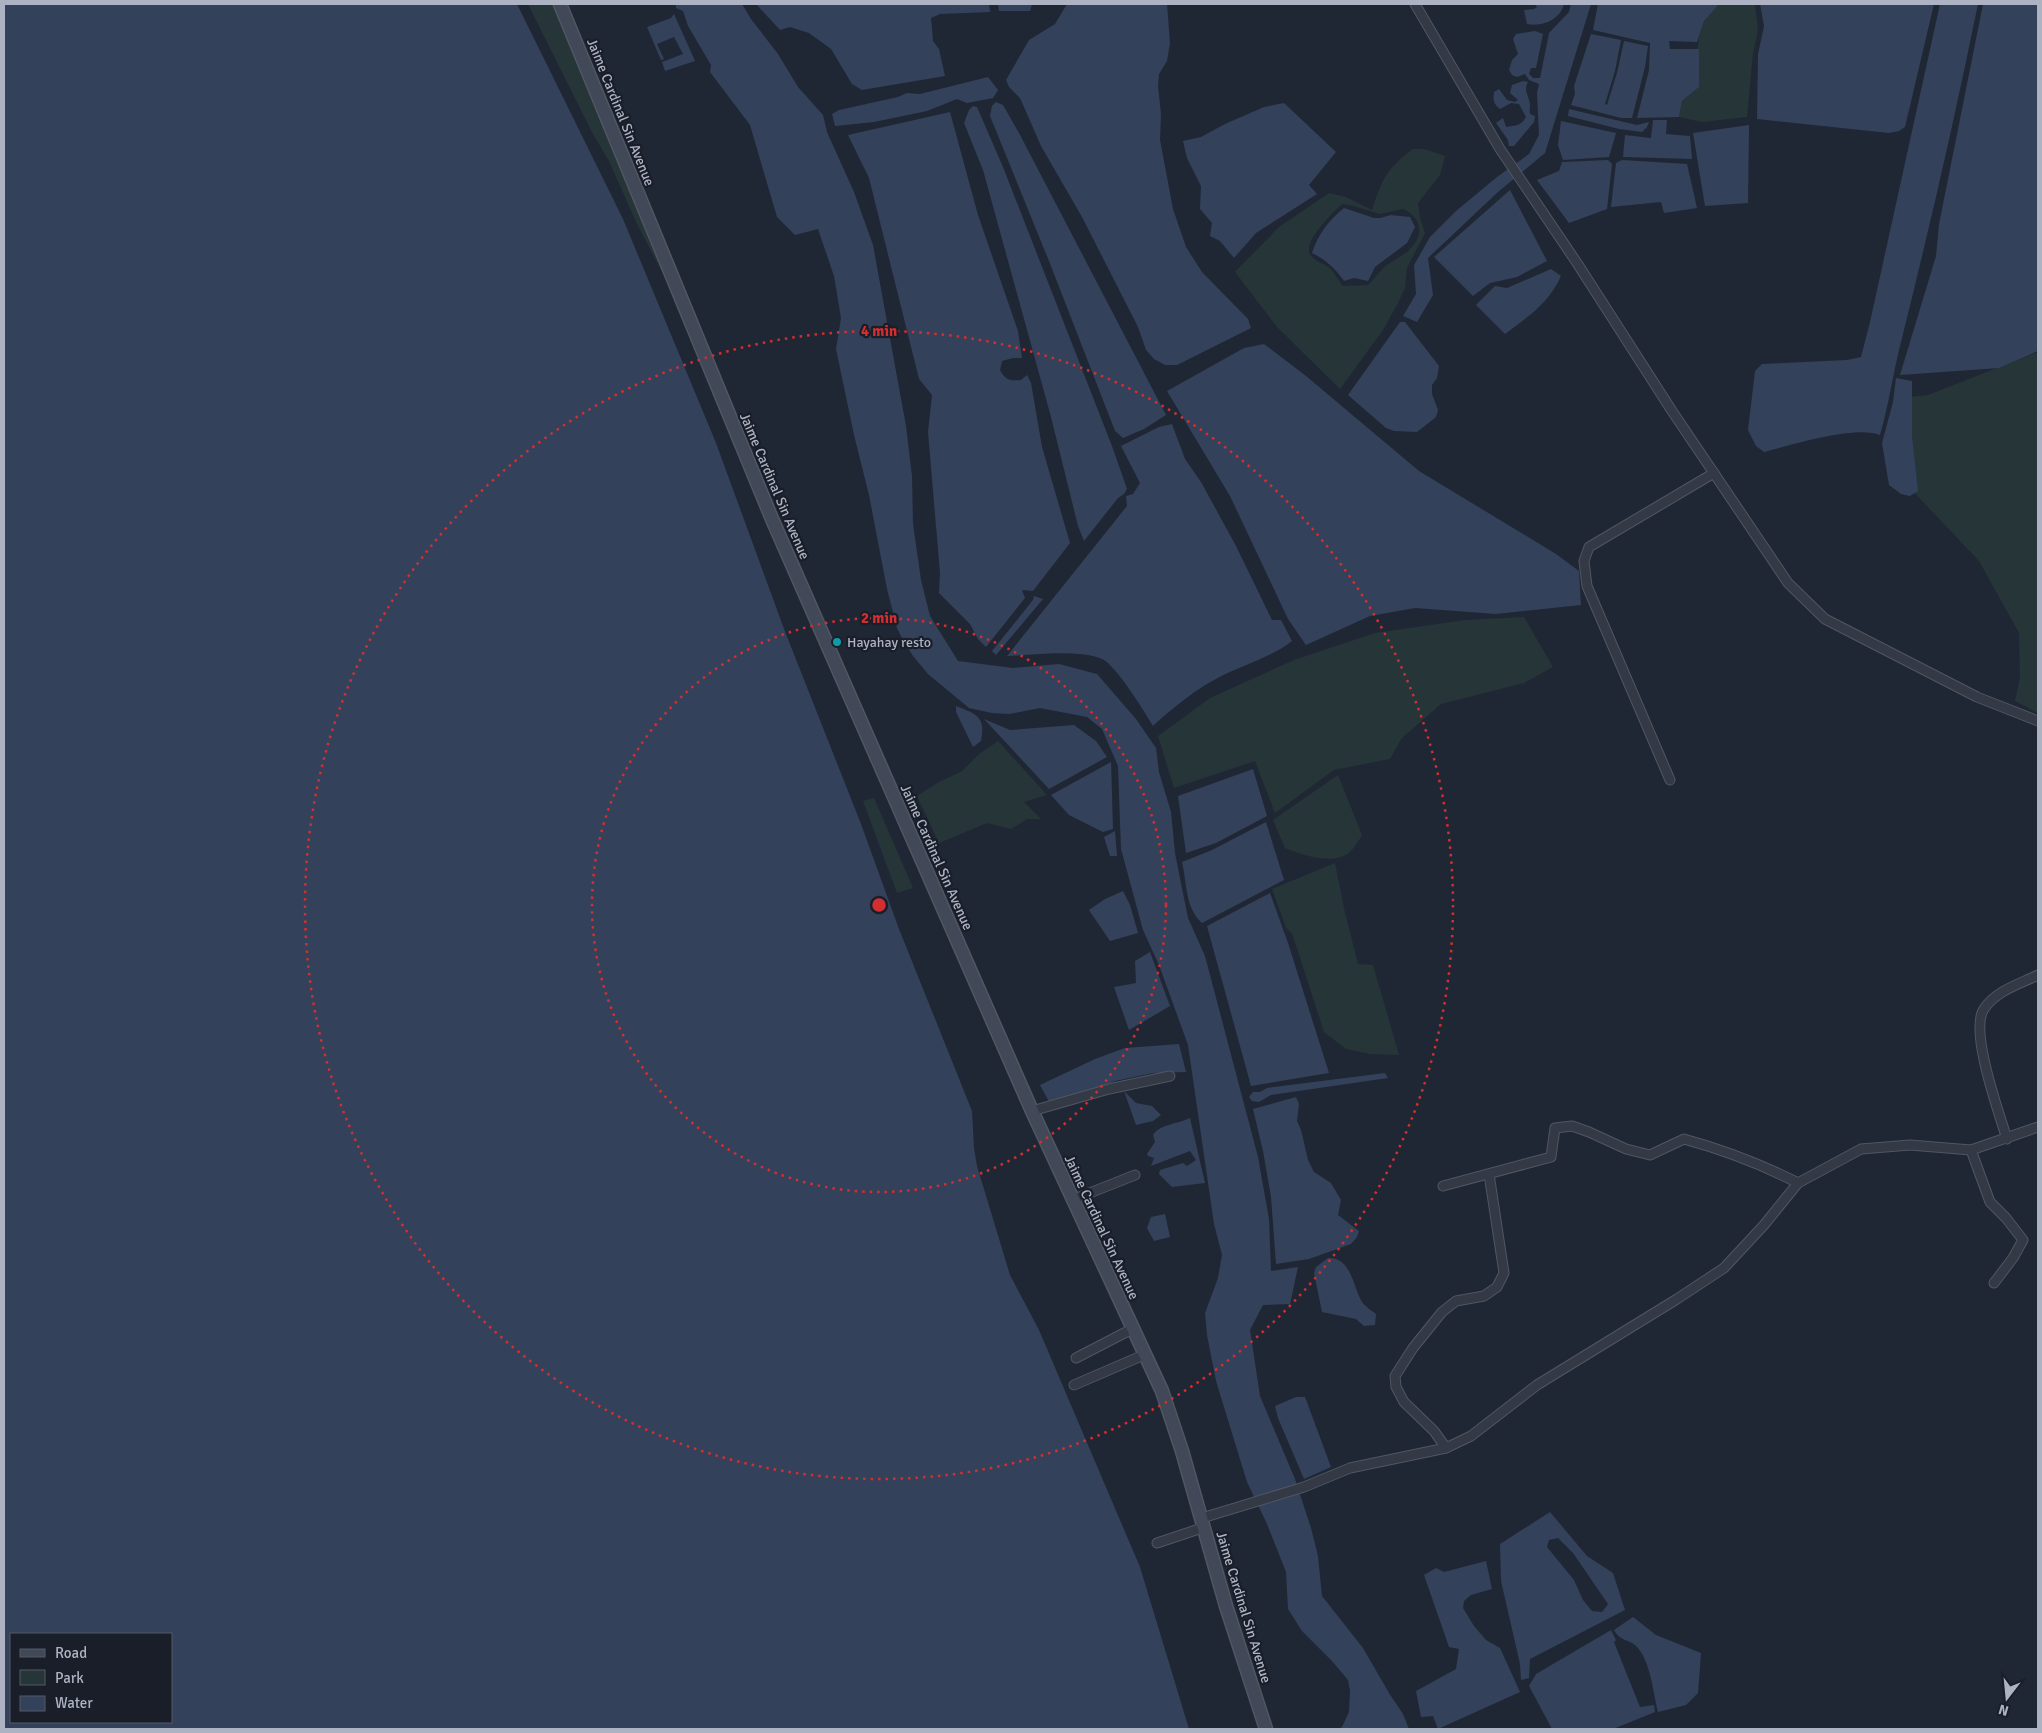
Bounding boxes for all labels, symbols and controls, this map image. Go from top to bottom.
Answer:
street label: Jaime Cardinal Sin Avenue [583,36,658,188]
text: 4 min [861,322,897,340]
street label: Jaime Cardinal Sin Avenue [736,410,813,562]
text: 2 min [861,609,897,627]
place label: Hayahay resto [847,634,931,651]
marker: Hayahay resto [831,636,843,648]
street label: Jaime Cardinal Sin Avenue [897,782,976,933]
centre of rings [870,896,888,914]
street label: Jaime Cardinal Sin Avenue [1061,1152,1143,1302]
street label: Jaime Cardinal Sin Avenue [1212,1529,1275,1685]
legend [10,1633,172,1723]
text: Road [55,1644,87,1662]
text: Park [55,1669,84,1687]
north arrow [1982,1673,2032,1723]
text: Water [55,1694,93,1712]
text: N [1997,1701,2011,1720]

